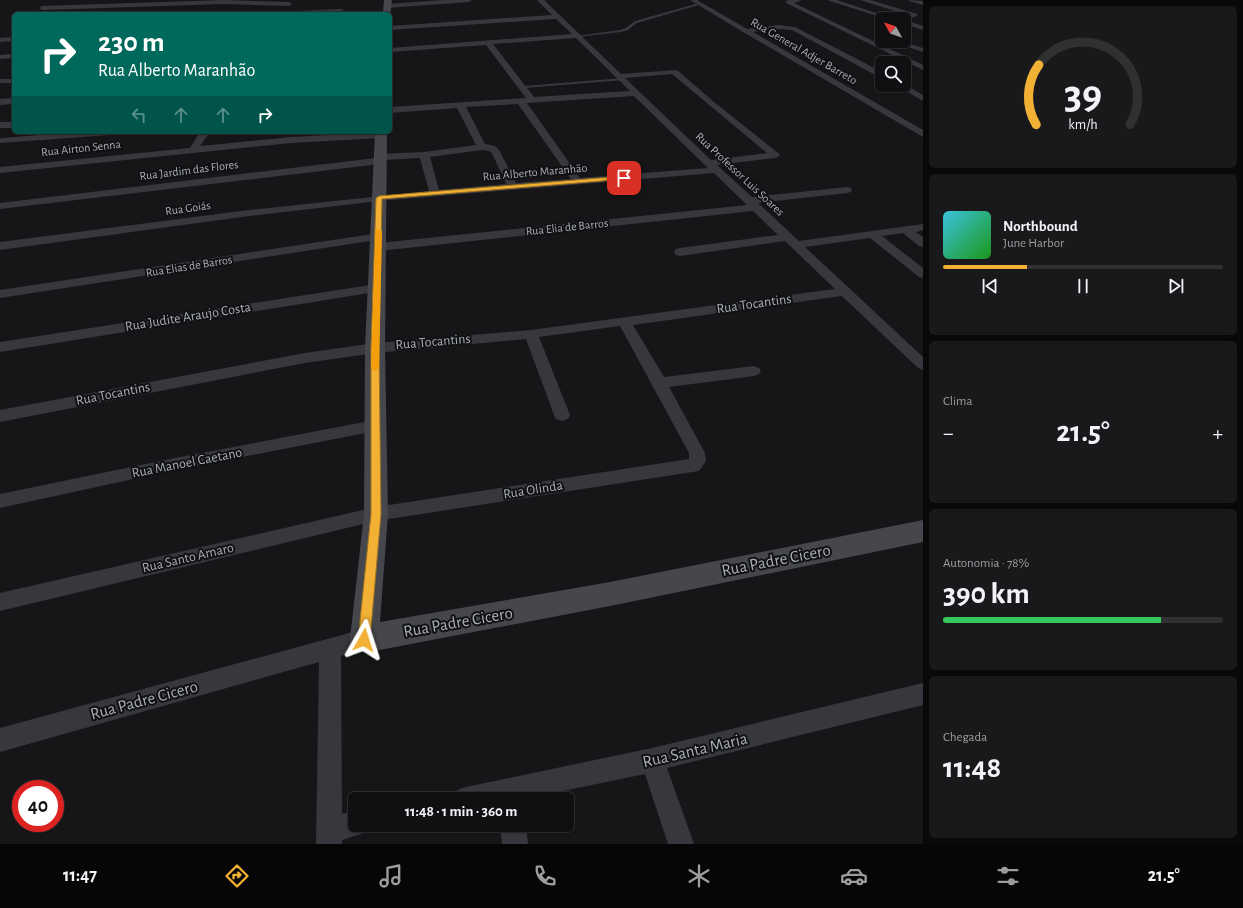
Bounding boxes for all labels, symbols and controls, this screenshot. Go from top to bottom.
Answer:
north arrow [875,12,911,48]
map controls [875,12,911,92]
street label: Rua General Adjer Barreto [748,16,859,87]
icon: right [32,28,84,80]
text: 230 m [98,29,165,57]
button: search [875,56,911,92]
text: Rua Alberto Maranhão [98,62,255,80]
text: 39 [1064,75,1102,116]
icon: left [128,104,150,126]
icon: ahead [170,104,192,126]
icon: ahead [212,104,234,126]
icon: right [254,104,276,126]
text: km/h [1068,117,1098,131]
street label: Rua Professor Luis Soares [693,130,787,218]
street label: Rua Airton Senna [41,138,122,158]
street label: Rua Jardim das Flores [139,158,239,182]
street label: Rua Alberto Maranhão [482,161,588,183]
pin [607,161,641,195]
icon: arrive [613,167,635,189]
street label: Rua Goiás [164,199,212,217]
street label: Rua Elia de Barros [525,217,609,237]
text: Northbound [1003,219,1078,234]
text: June Harbor [1003,237,1064,250]
street label: Rua Elias de Barros [145,253,233,279]
icon: previous [979,275,1001,297]
icon: pause [1072,275,1094,297]
icon: next [1165,275,1187,297]
street label: Rua Tocantins [716,292,792,316]
street label: Rua Judite Araujo Costa [124,300,252,334]
street label: Rua Tocantins [395,332,471,352]
street label: Rua Tocantins [75,380,151,408]
text: Clima [943,395,973,408]
text: 21.5° [1056,417,1110,447]
text: − [943,422,954,444]
text: + [1212,422,1223,444]
street label: Rua Manoel Caetano [131,445,243,481]
street label: Rua Olinda [502,478,564,502]
street label: Rua Santo Amaro [141,541,235,575]
street label: Rua Padre Cicero [720,541,832,579]
text: Autonomia · 78% [943,557,1029,570]
text: 390 km [943,579,1030,609]
street label: Rua Padre Cicero [402,604,514,640]
position arrow [343,619,385,661]
street label: Rua Padre Cicero [88,677,200,723]
street label: Rua Santa Maria [641,730,749,770]
text: Chegada [943,731,987,744]
text: 11:48 [943,753,1001,783]
speed limit sign: 40 [12,780,64,832]
text: 11:48 · 1 min · 360 m [405,804,517,819]
icon: directions [223,862,251,890]
icon: music [377,862,405,890]
icon: phone [531,862,559,890]
icon: climate [685,862,713,890]
icon: car [840,862,868,890]
icon: filters [994,862,1022,890]
text: 11:47 [63,867,97,885]
text: 21.5° [1148,867,1180,885]

